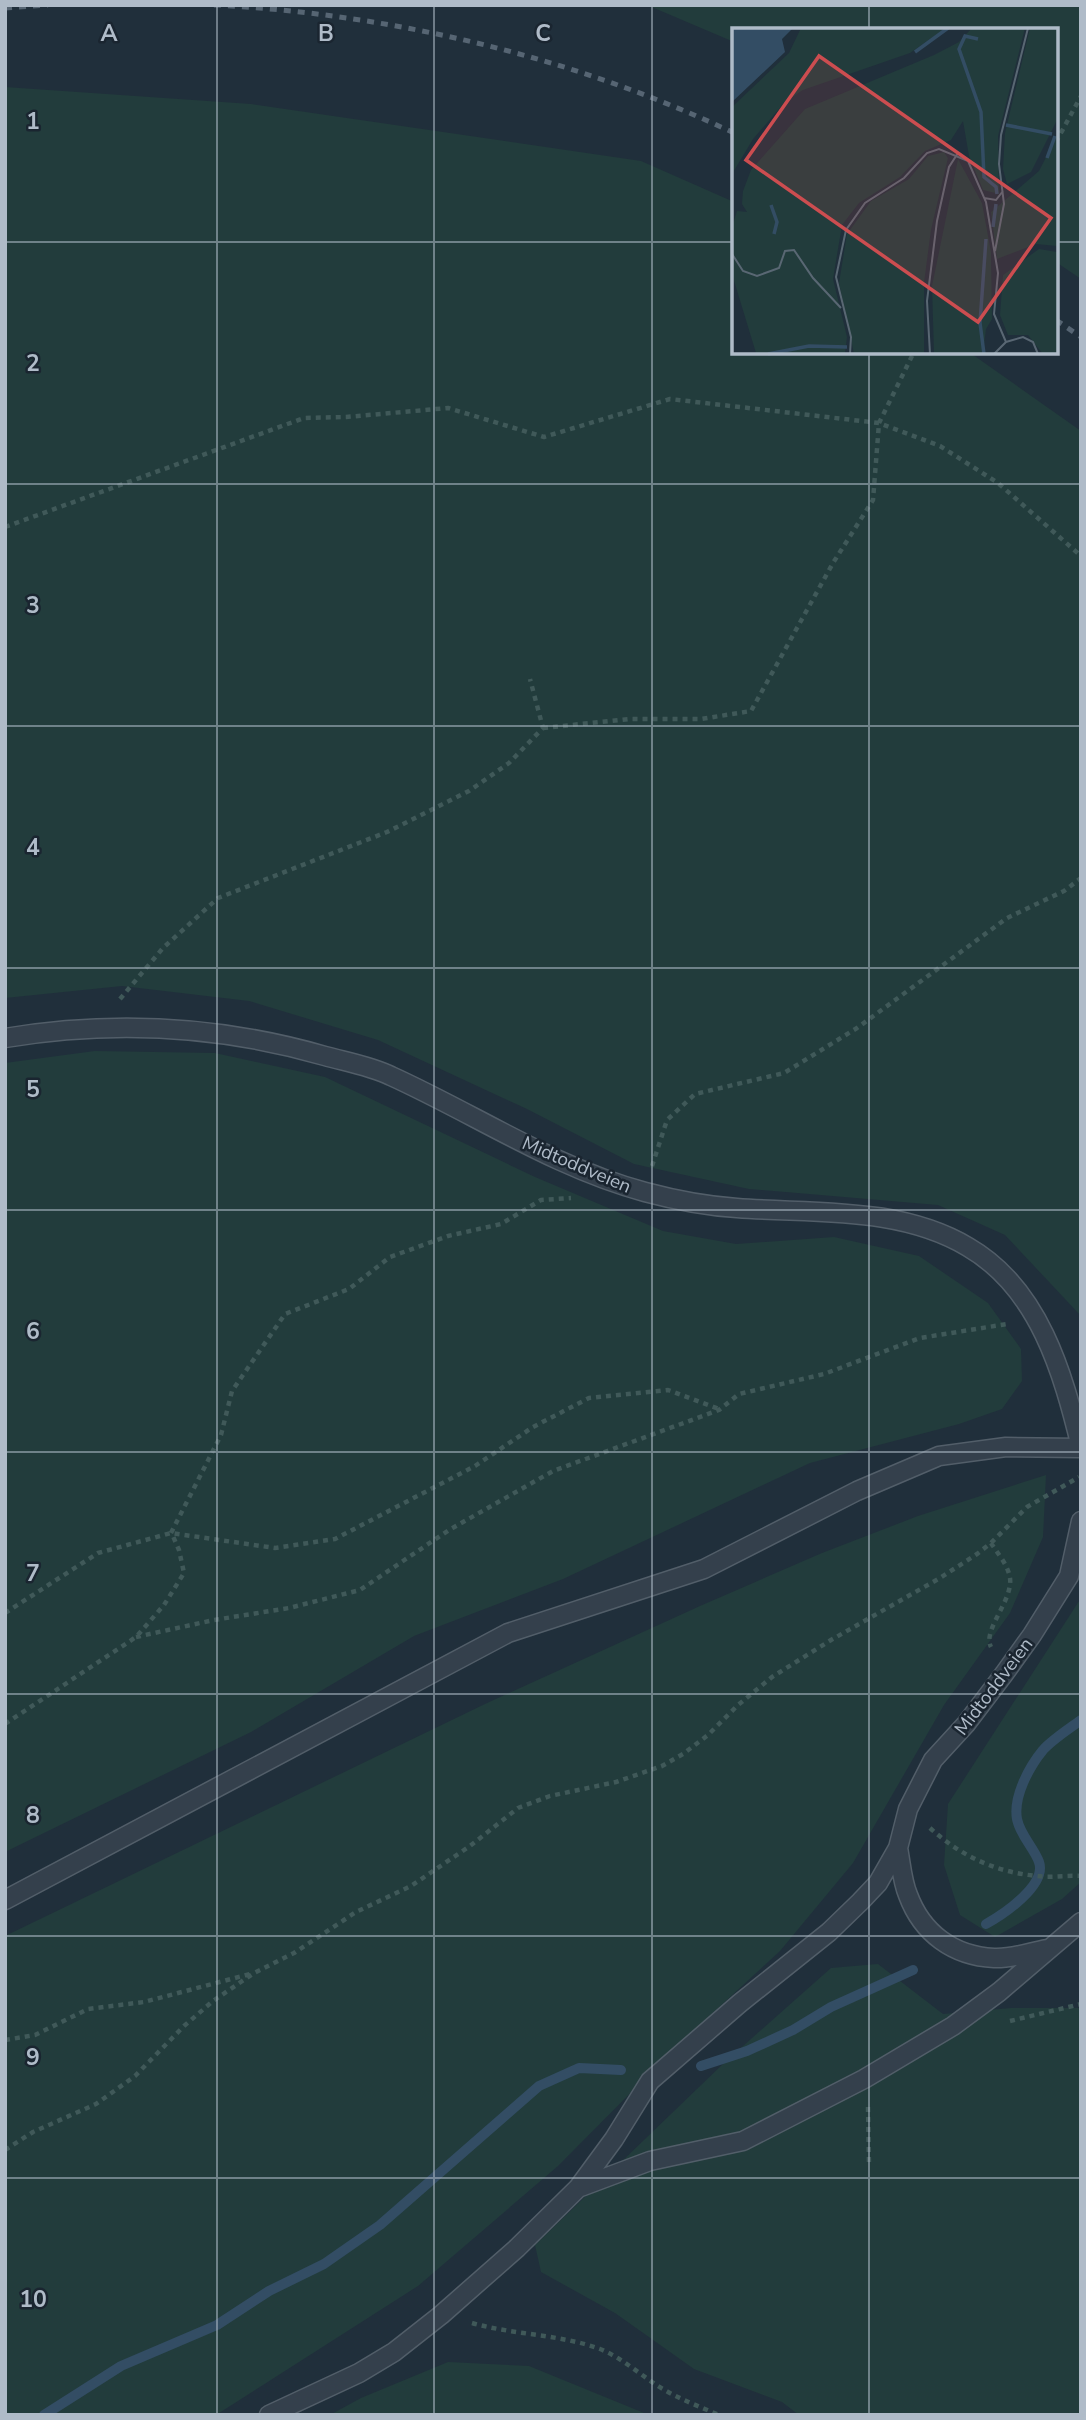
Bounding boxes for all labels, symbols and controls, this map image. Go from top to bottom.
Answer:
text: A [100,18,118,49]
text: B [318,18,334,49]
text: C [535,18,551,49]
inset map [732,28,1058,354]
text: 1 [26,106,40,137]
text: 2 [26,348,40,379]
text: 3 [26,590,40,621]
text: 4 [26,832,40,863]
text: 5 [26,1074,40,1105]
street label: Midtoddveien [518,1130,635,1200]
text: 6 [26,1316,40,1347]
text: 7 [26,1558,40,1589]
street label: Midtoddveien [948,1632,1039,1741]
text: 8 [26,1800,40,1831]
text: 9 [26,2042,40,2073]
text: 10 [19,2284,47,2315]

